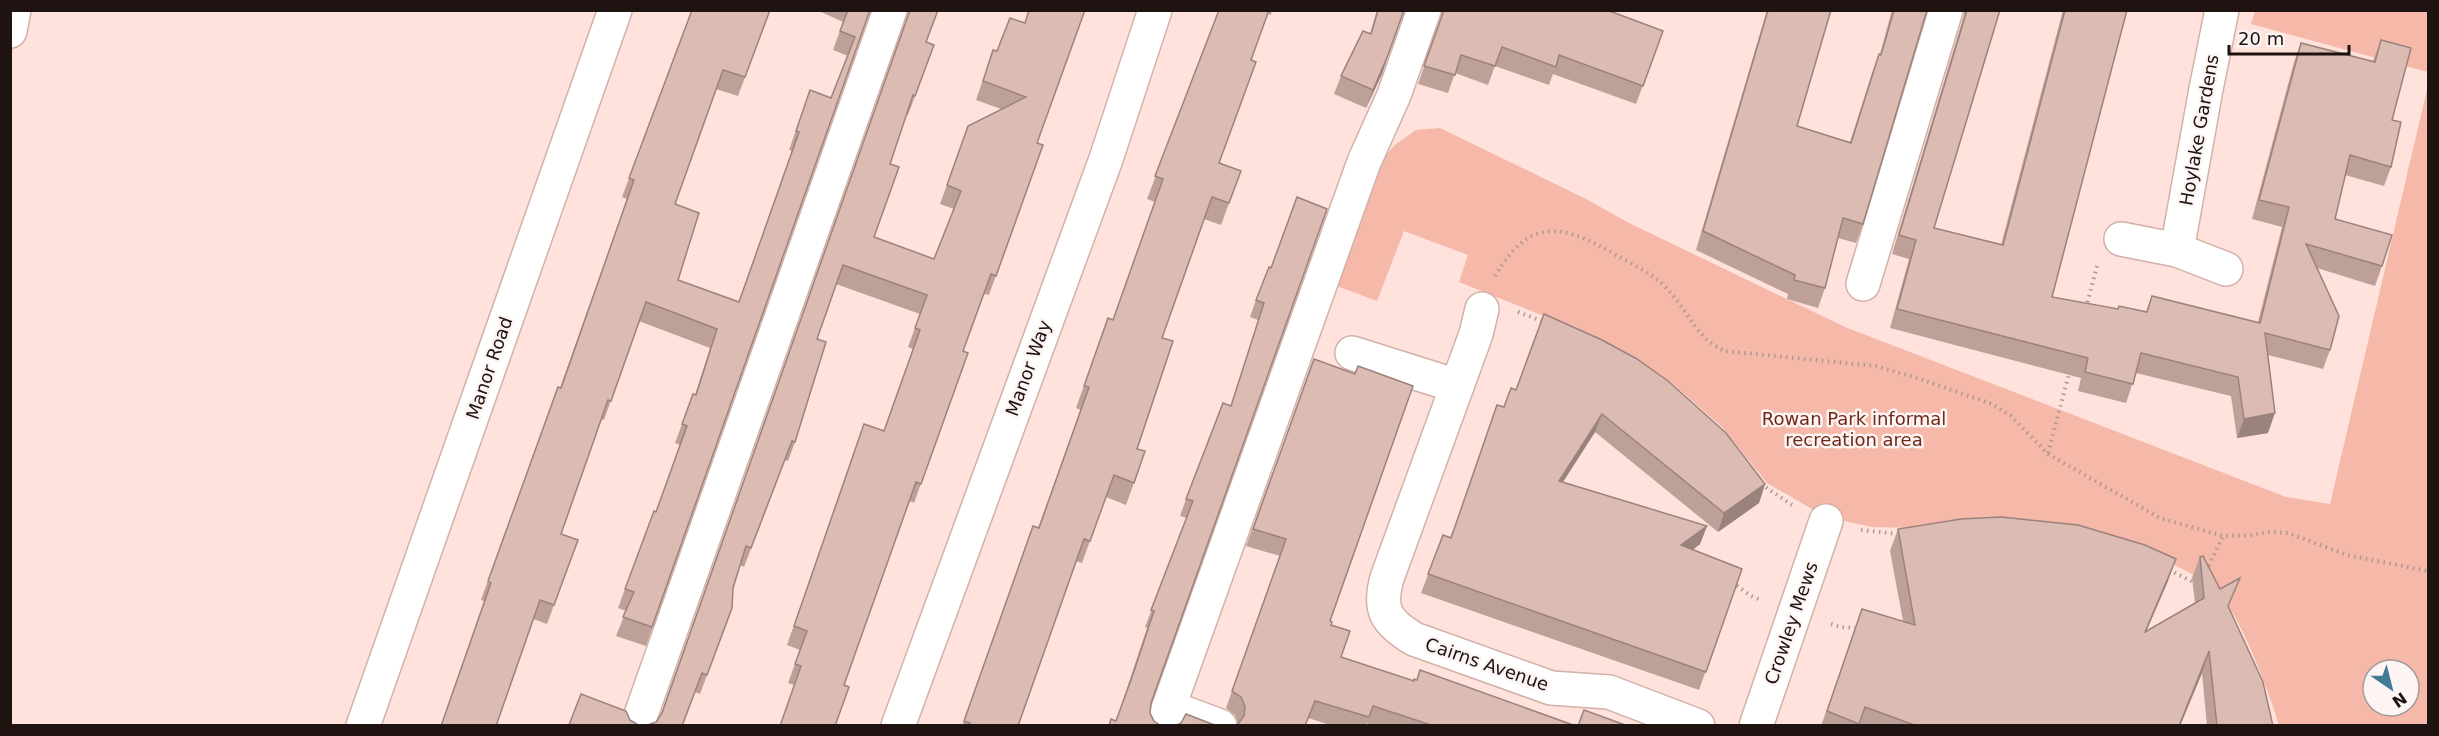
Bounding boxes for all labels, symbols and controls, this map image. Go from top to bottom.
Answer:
scale bar [2229,18,2349,56]
text: 20 m [2238,28,2284,49]
street label: Hoylake Gardens [2175,53,2223,207]
street label: Manor Road [462,314,516,422]
street label: Manor Way [1001,317,1055,419]
park label: Rowan Park informal recreation area [1762,408,1946,450]
street label: Crowley Mews [1760,559,1822,687]
street label: Cairns Avenue [1423,633,1551,695]
north arrow [2361,658,2421,718]
text: N [2388,688,2410,711]

